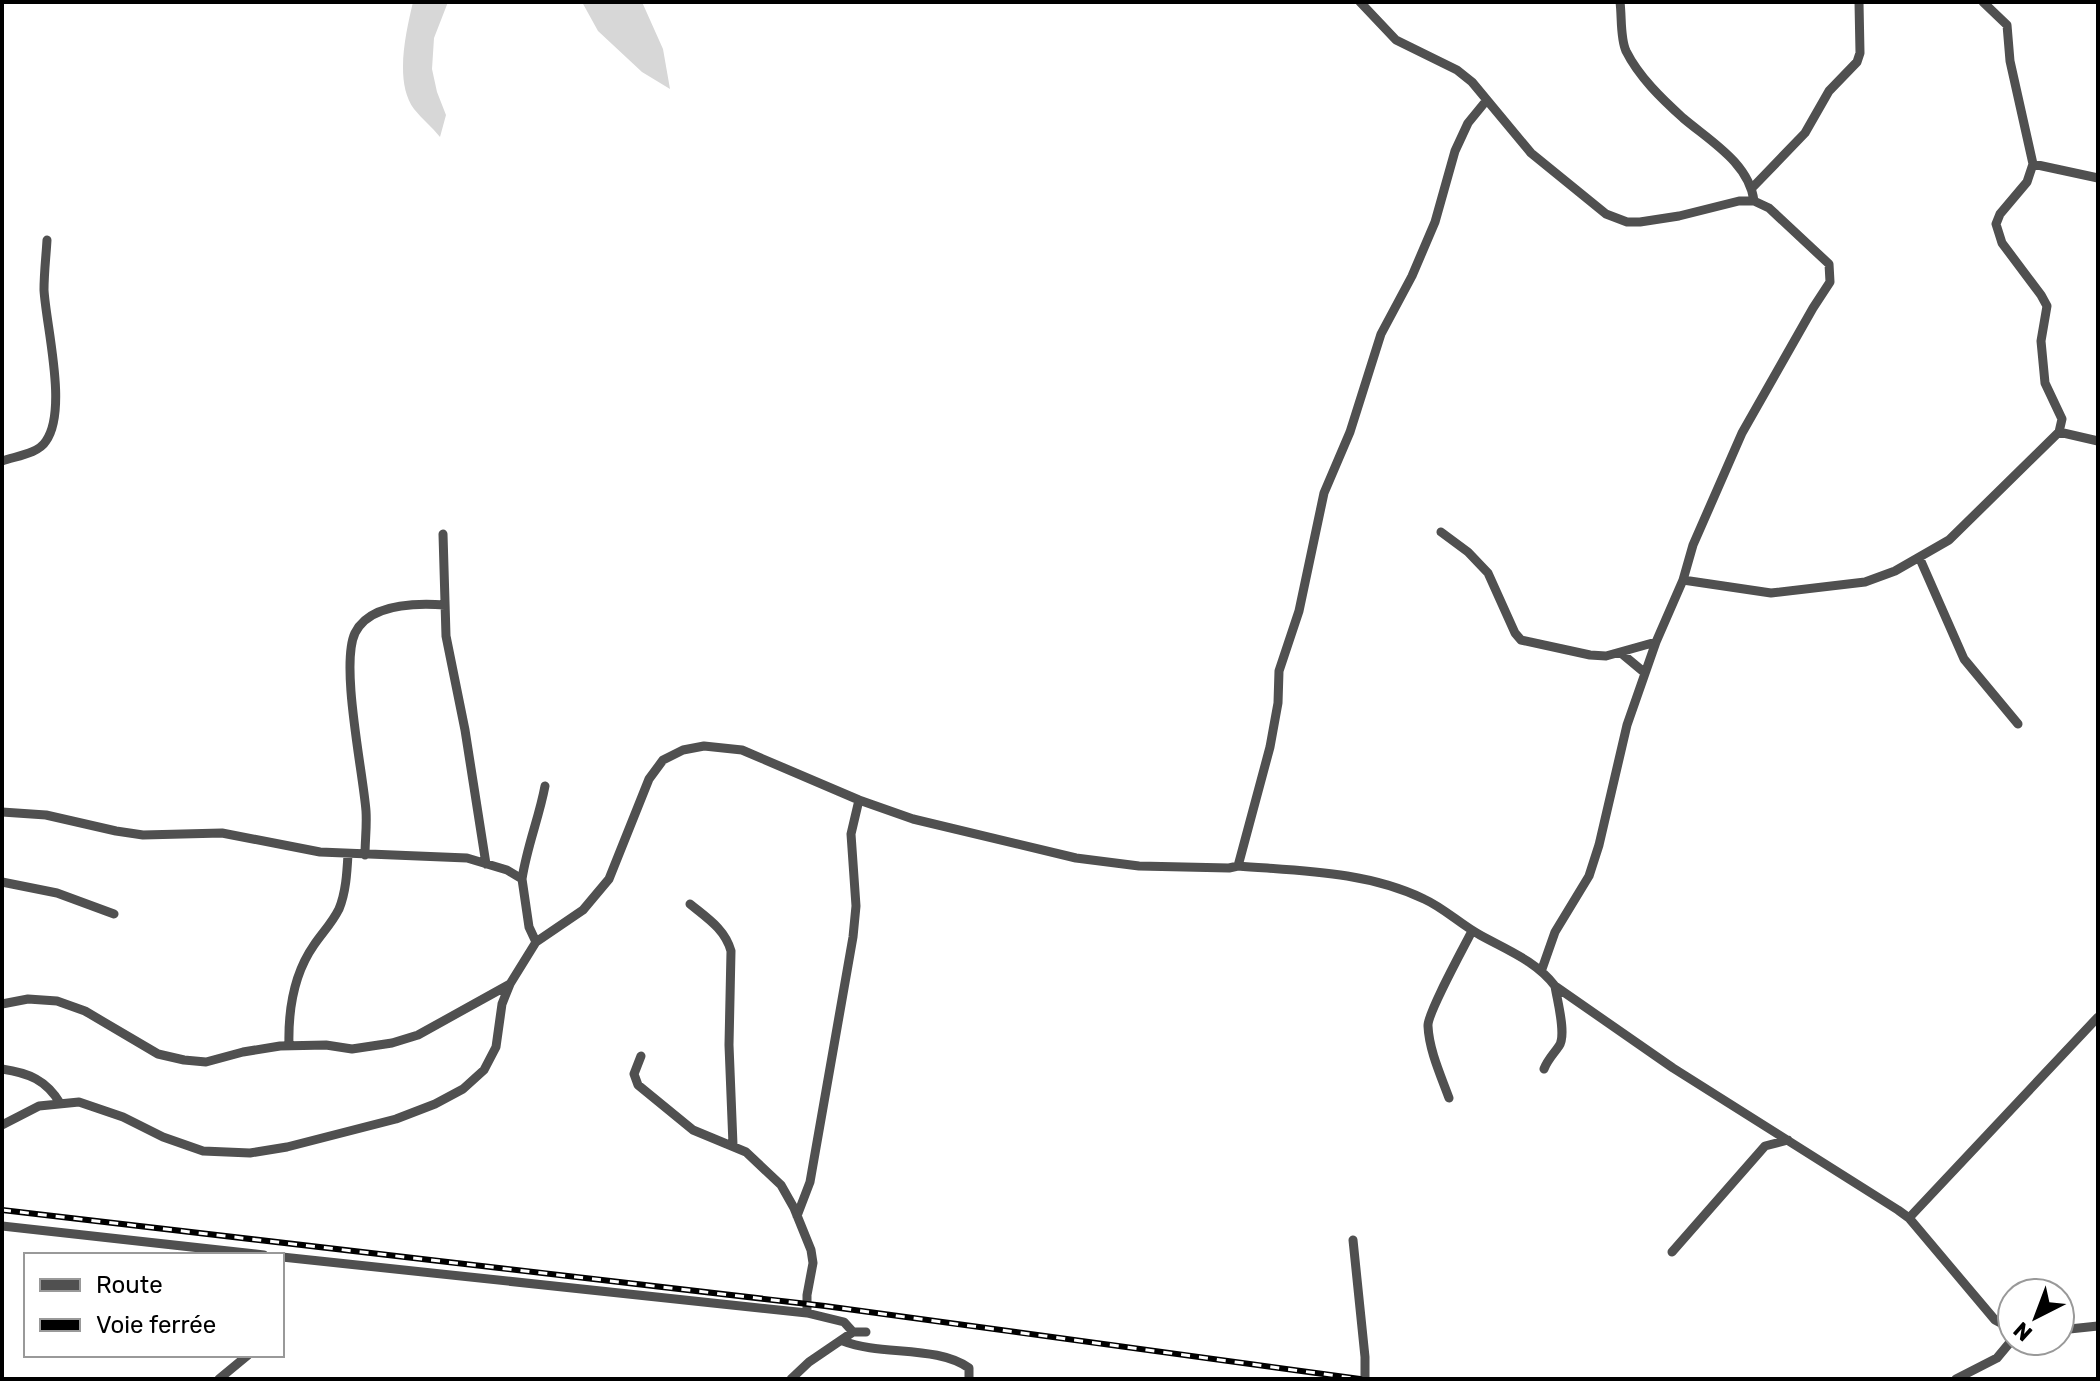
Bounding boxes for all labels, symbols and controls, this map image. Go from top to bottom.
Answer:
legend [24,1253,284,1357]
text: Route [96,1271,163,1299]
north arrow [1996,1277,2076,1357]
text: Voie ferrée [96,1311,216,1339]
text: N [2008,1316,2038,1347]

